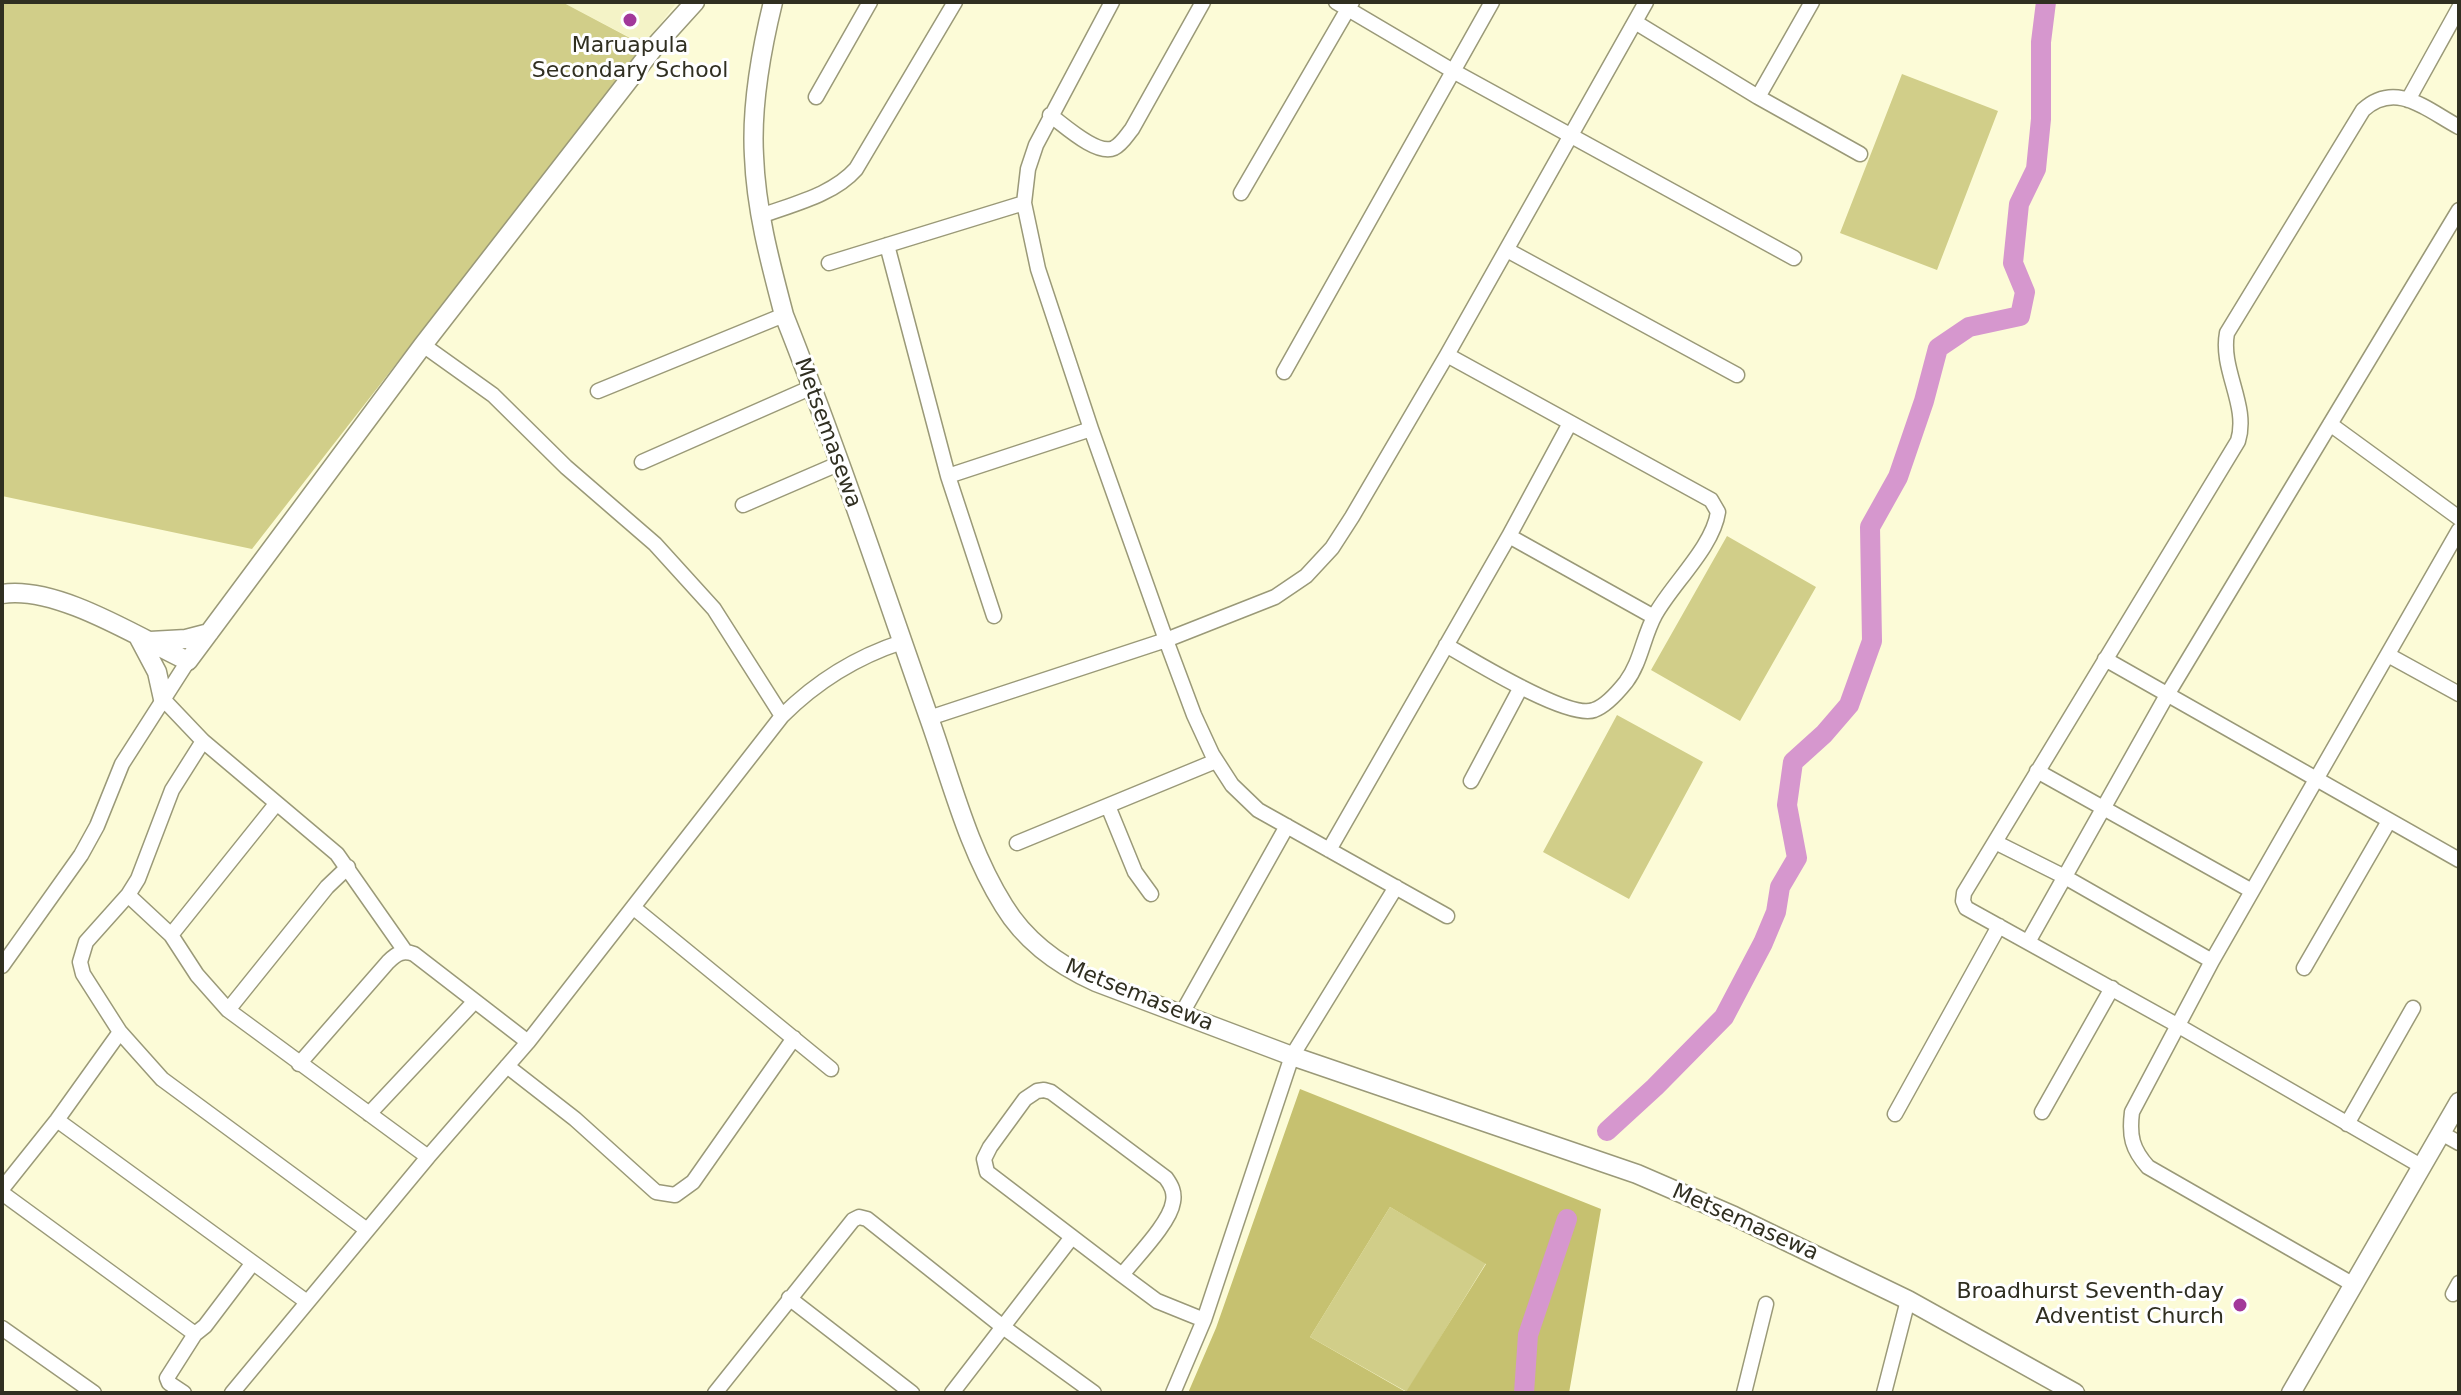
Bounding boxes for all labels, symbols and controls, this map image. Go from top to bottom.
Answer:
marker: Maruapula Secondary School [621,11,639,29]
place label: Maruapula Secondary School [532,33,728,84]
street label: Metsemasewa [788,354,866,512]
street label: Metsemasewa [1061,954,1217,1038]
street label: Metsemasewa [1668,1179,1822,1267]
place label: Broadhurst Seventh-day Adventist Church [1956,1279,2224,1330]
marker: Broadhurst Seventh-day Adventist Church [2231,1296,2249,1314]

